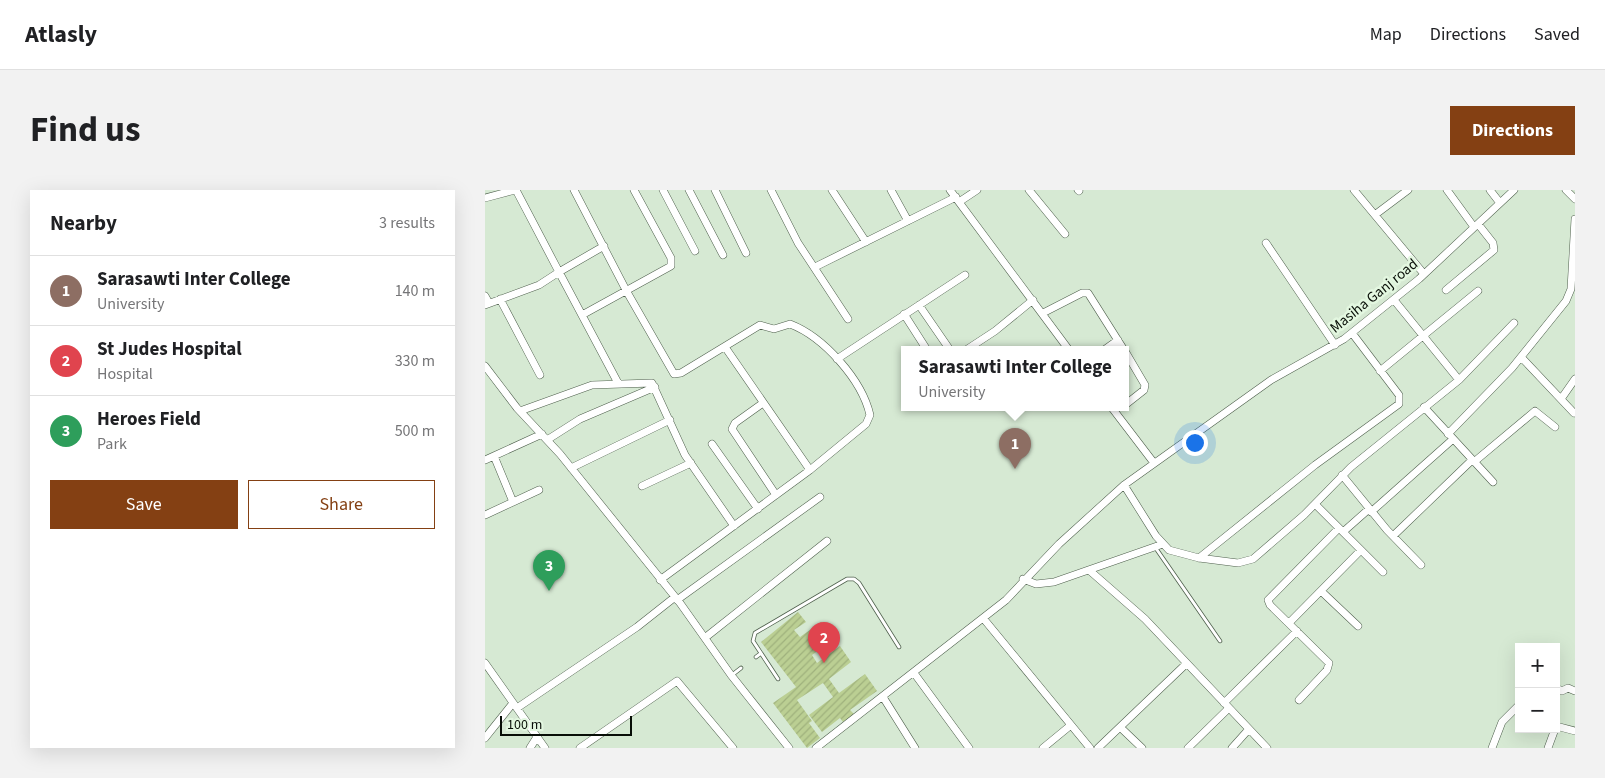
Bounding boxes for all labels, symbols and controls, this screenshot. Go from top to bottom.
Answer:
text: Atlasly [25,17,97,52]
text: Map [1370,22,1402,47]
text: Directions [1430,22,1506,47]
text: Saved [1534,22,1580,47]
text: Find us [30,105,140,155]
button: Directions [1450,106,1575,155]
text: Nearby [50,208,117,238]
text: 3 results [379,212,435,234]
street label: Masiha Ganj road [1326,254,1422,338]
text: Sarasawti Inter College [97,266,291,293]
text: 1 [62,280,70,302]
text: 140 m [395,280,435,302]
text: University [97,293,164,315]
text: St Judes Hospital [97,336,242,363]
popup [901,346,1129,411]
text: 2 [62,350,70,372]
text: 330 m [395,350,435,372]
text: Sarasawti Inter College [918,354,1112,381]
text: Hospital [97,363,153,385]
text: University [918,381,986,403]
text: Heroes Field [97,406,201,433]
text: 3 [62,420,70,442]
text: 500 m [395,420,435,442]
pin: 1 [999,428,1031,469]
your location [1182,430,1208,456]
text: Park [97,433,127,455]
button: Save [50,480,238,529]
button: Share [248,480,435,529]
pin: 3 [533,550,565,591]
pin: 2 [808,622,840,663]
map controls [1515,643,1560,733]
button: + [1515,643,1560,688]
button: − [1515,688,1560,733]
scale bar [500,713,633,736]
text: 100 m [507,715,542,735]

